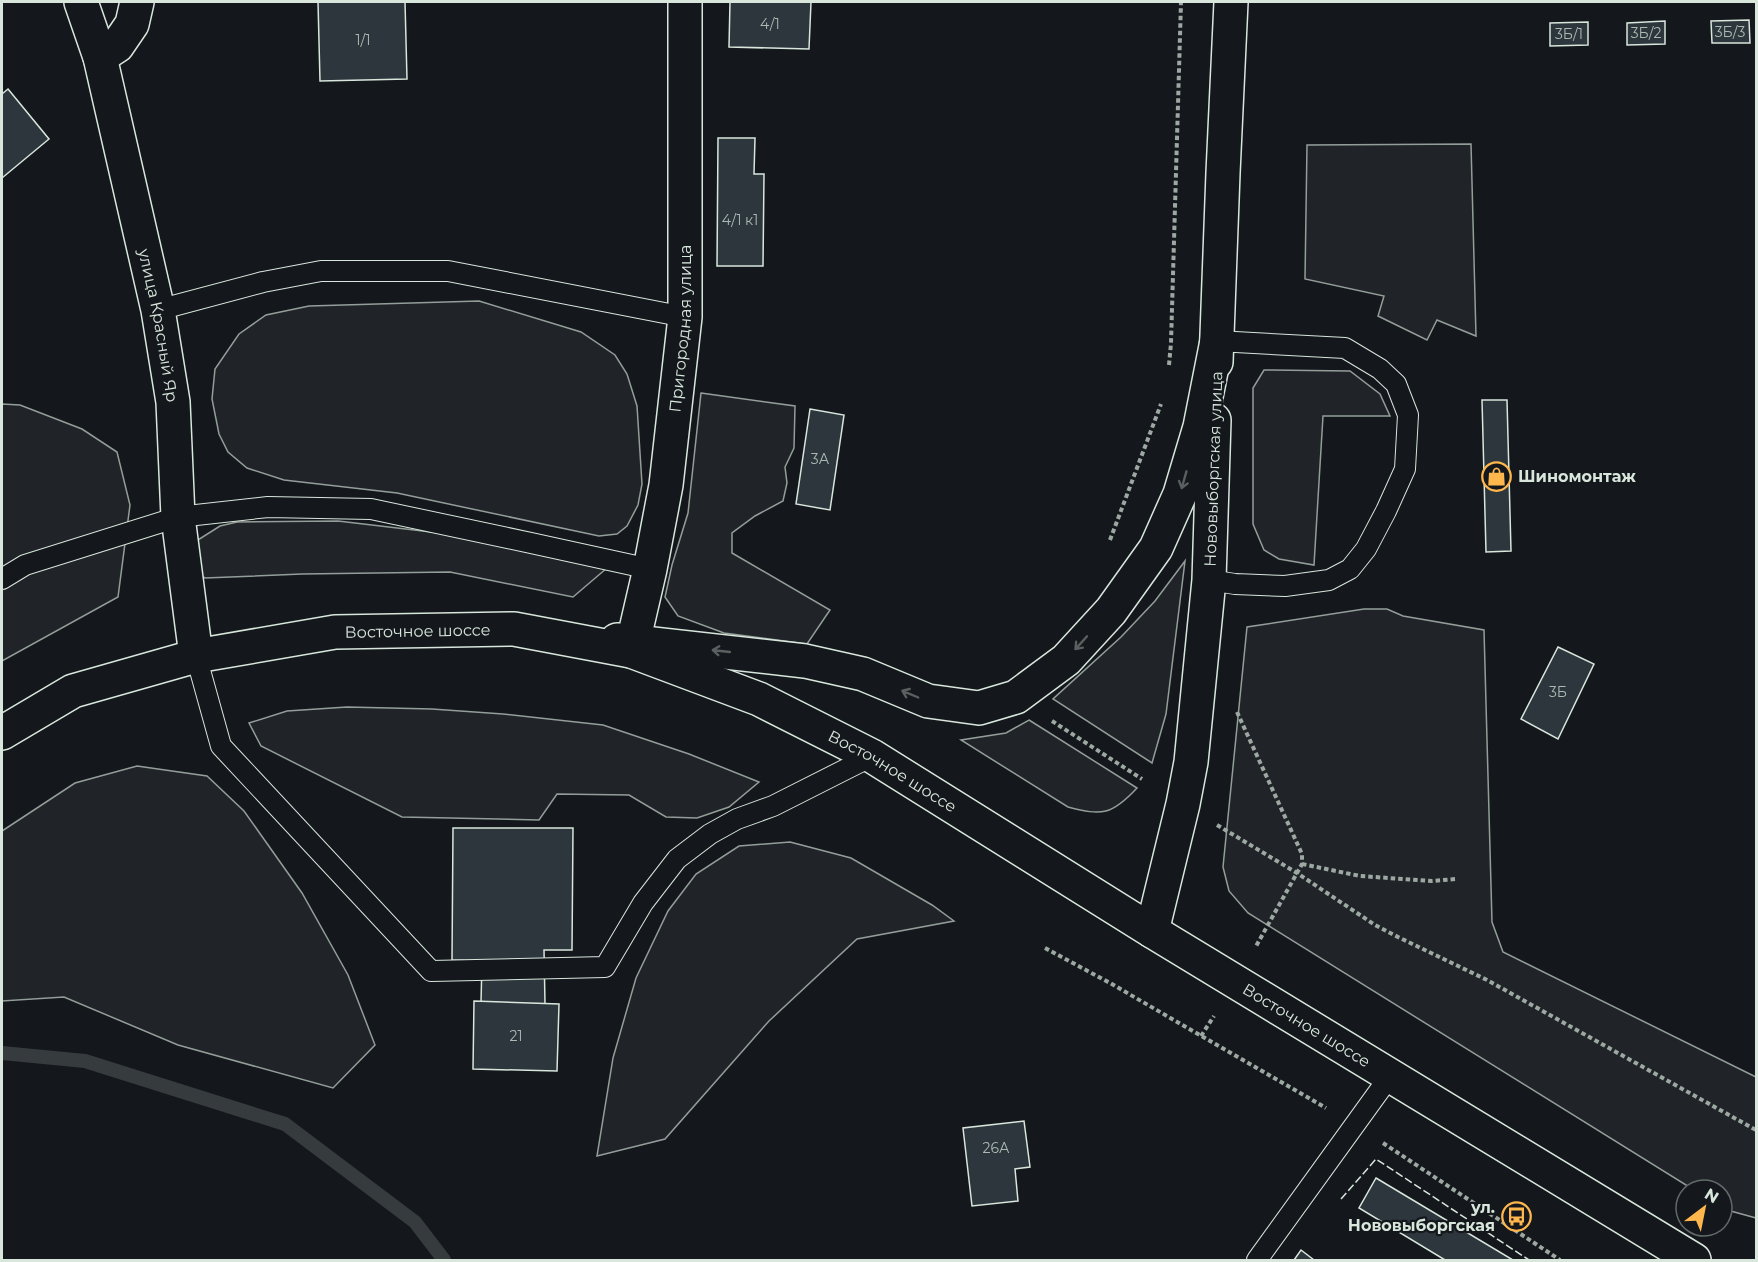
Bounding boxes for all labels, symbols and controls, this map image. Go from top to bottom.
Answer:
house number: 4/1 [760,15,780,33]
house number: 3Б/3 [1715,23,1745,41]
house number: 3Б/2 [1631,24,1661,42]
house number: 3Б/1 [1555,25,1583,43]
house number: 1/1 [355,31,371,49]
house number: 4/1 к1 [722,211,758,229]
street label: Пригородная улица [665,245,695,413]
street label: улица Красный Яр [134,246,182,404]
street label: Нововыборгская улица [1201,371,1226,567]
house number: 3А [811,450,830,468]
shop icon: Шиномонтаж [1481,460,1513,492]
place label: Шиномонтаж [1518,467,1636,486]
one-way arrow [1178,470,1189,489]
street label: Восточное шоссе [345,620,491,642]
one-way arrow [1074,635,1088,650]
one-way arrow [711,645,731,656]
house number: 3Б [1549,683,1567,701]
one-way arrow [901,688,919,699]
street label: Восточное шоссе [825,726,960,816]
street label: Восточное шоссе [1239,979,1374,1071]
house number: 21 [509,1027,523,1045]
house number: 26А [983,1139,1010,1157]
north arrow [1674,1178,1734,1238]
text: N [1701,1184,1722,1207]
place label: ул. Нововыборгская [1348,1198,1495,1235]
bus stop icon: ул. Нововыборгская [1500,1200,1532,1232]

